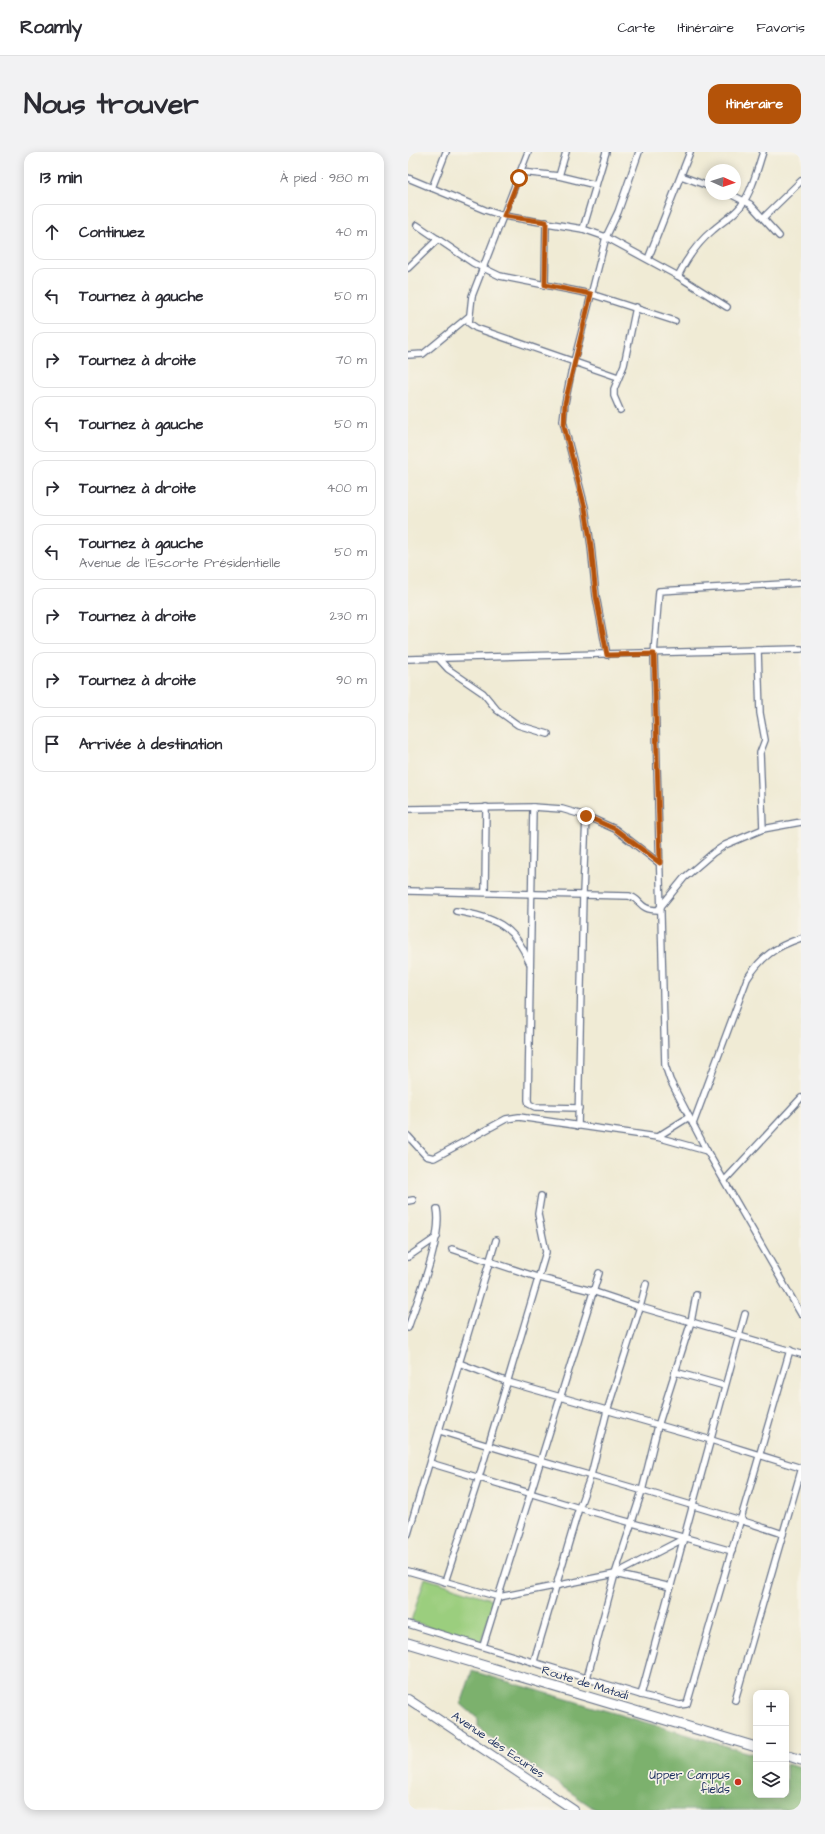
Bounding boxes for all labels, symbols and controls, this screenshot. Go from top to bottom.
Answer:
text: Roamly [20,14,82,41]
text: Carte [617,18,655,38]
text: Itinéraire [677,18,734,38]
text: Favoris [756,18,805,38]
button: Itinéraire [708,84,801,124]
text: Nous trouver [24,85,199,124]
north arrow [705,164,741,200]
text: 13 min [40,166,82,190]
text: À pied · 980 m [280,169,368,187]
route start [510,169,528,187]
icon: ahead [41,221,63,243]
text: Continuez [79,222,145,243]
text: 40 m [335,223,367,241]
icon: left [41,285,63,307]
text: Tournez à gauche [79,286,203,307]
text: 50 m [334,287,367,305]
icon: right [41,349,63,371]
text: Tournez à droite [79,350,196,371]
text: 70 m [335,351,367,369]
icon: left [41,413,63,435]
text: Tournez à gauche [79,414,203,435]
text: 50 m [334,415,367,433]
icon: right [41,477,63,499]
text: Tournez à droite [79,478,196,499]
text: 400 m [326,479,367,497]
text: Tournez à gauche [79,533,203,554]
icon: left [41,541,63,563]
text: 50 m [334,543,367,561]
text: Avenue de l'Escorte Présidentielle [79,554,281,572]
icon: right [41,605,63,627]
text: Tournez à droite [79,606,196,627]
text: 230 m [329,607,367,625]
icon: right [41,669,63,691]
text: Tournez à droite [79,670,196,691]
text: 90 m [336,671,367,689]
icon: arrive [41,733,63,755]
text: Arrivée à destination [79,734,222,755]
route end [577,807,595,825]
street label: Route de Matadi [540,1662,631,1704]
map controls [753,1690,789,1798]
button: + [753,1690,789,1726]
street label: Avenue des Ecuries [448,1707,548,1783]
button: − [753,1726,789,1762]
button: layers [753,1762,789,1798]
place label: Upper Campus fields [649,1767,730,1798]
marker: Upper Campus fields [733,1777,743,1787]

